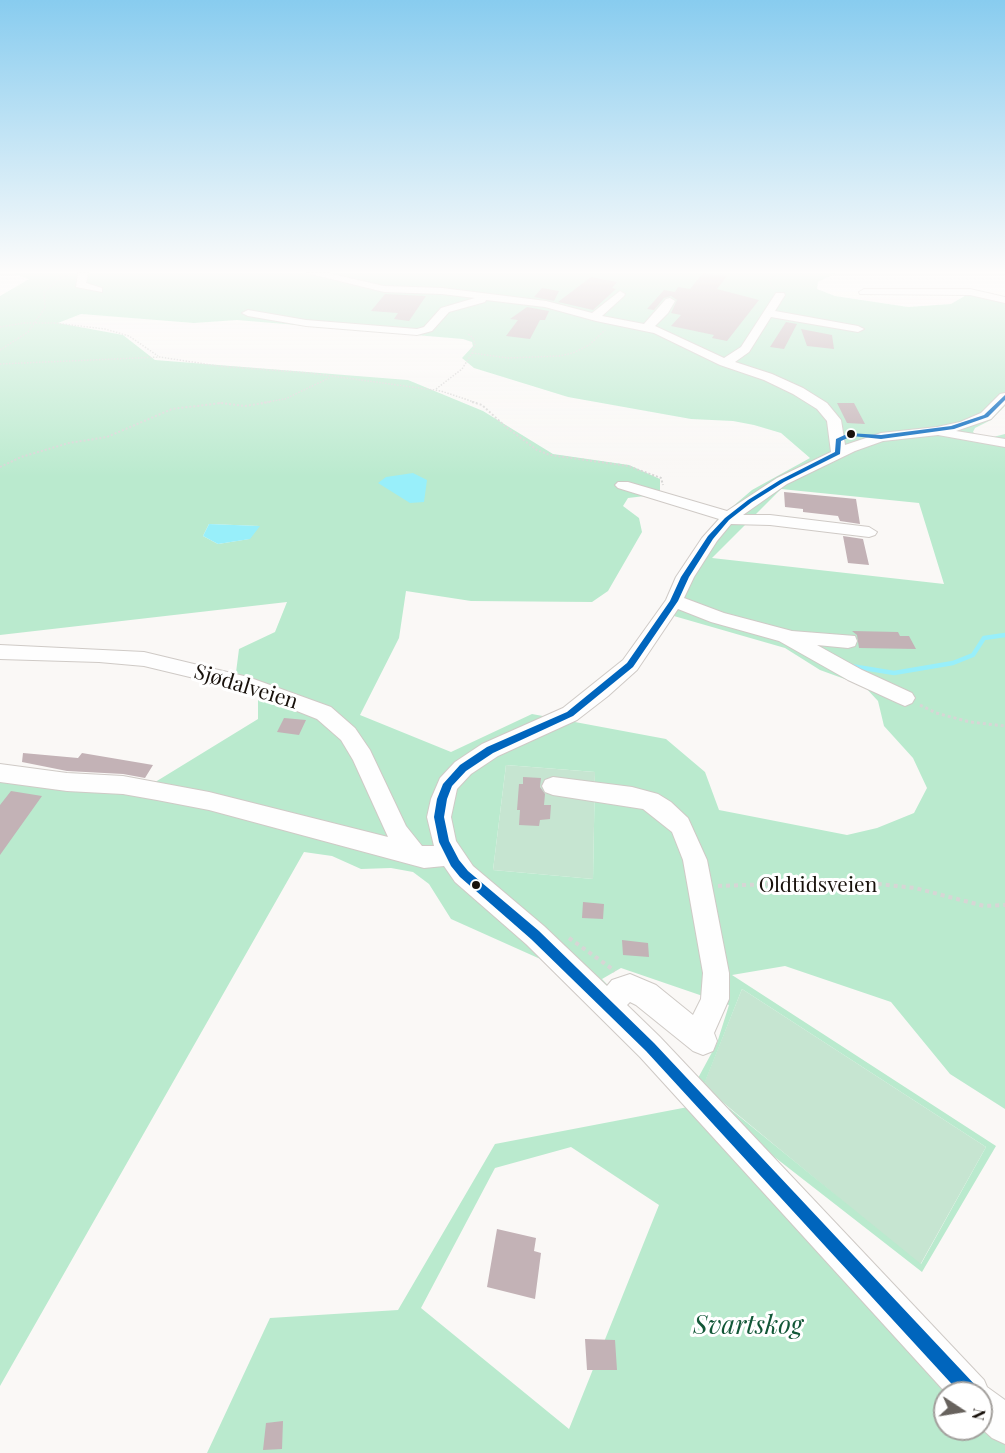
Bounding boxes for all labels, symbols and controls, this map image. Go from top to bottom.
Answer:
unlabelled marker [845,428,857,440]
street label: Sjødalveien [191,659,301,715]
street label: Oldtidsveien [759,872,877,898]
unlabelled marker [470,879,482,891]
park label: Svartskog [693,1310,803,1342]
north arrow [933,1381,993,1441]
text: N [968,1407,991,1422]

